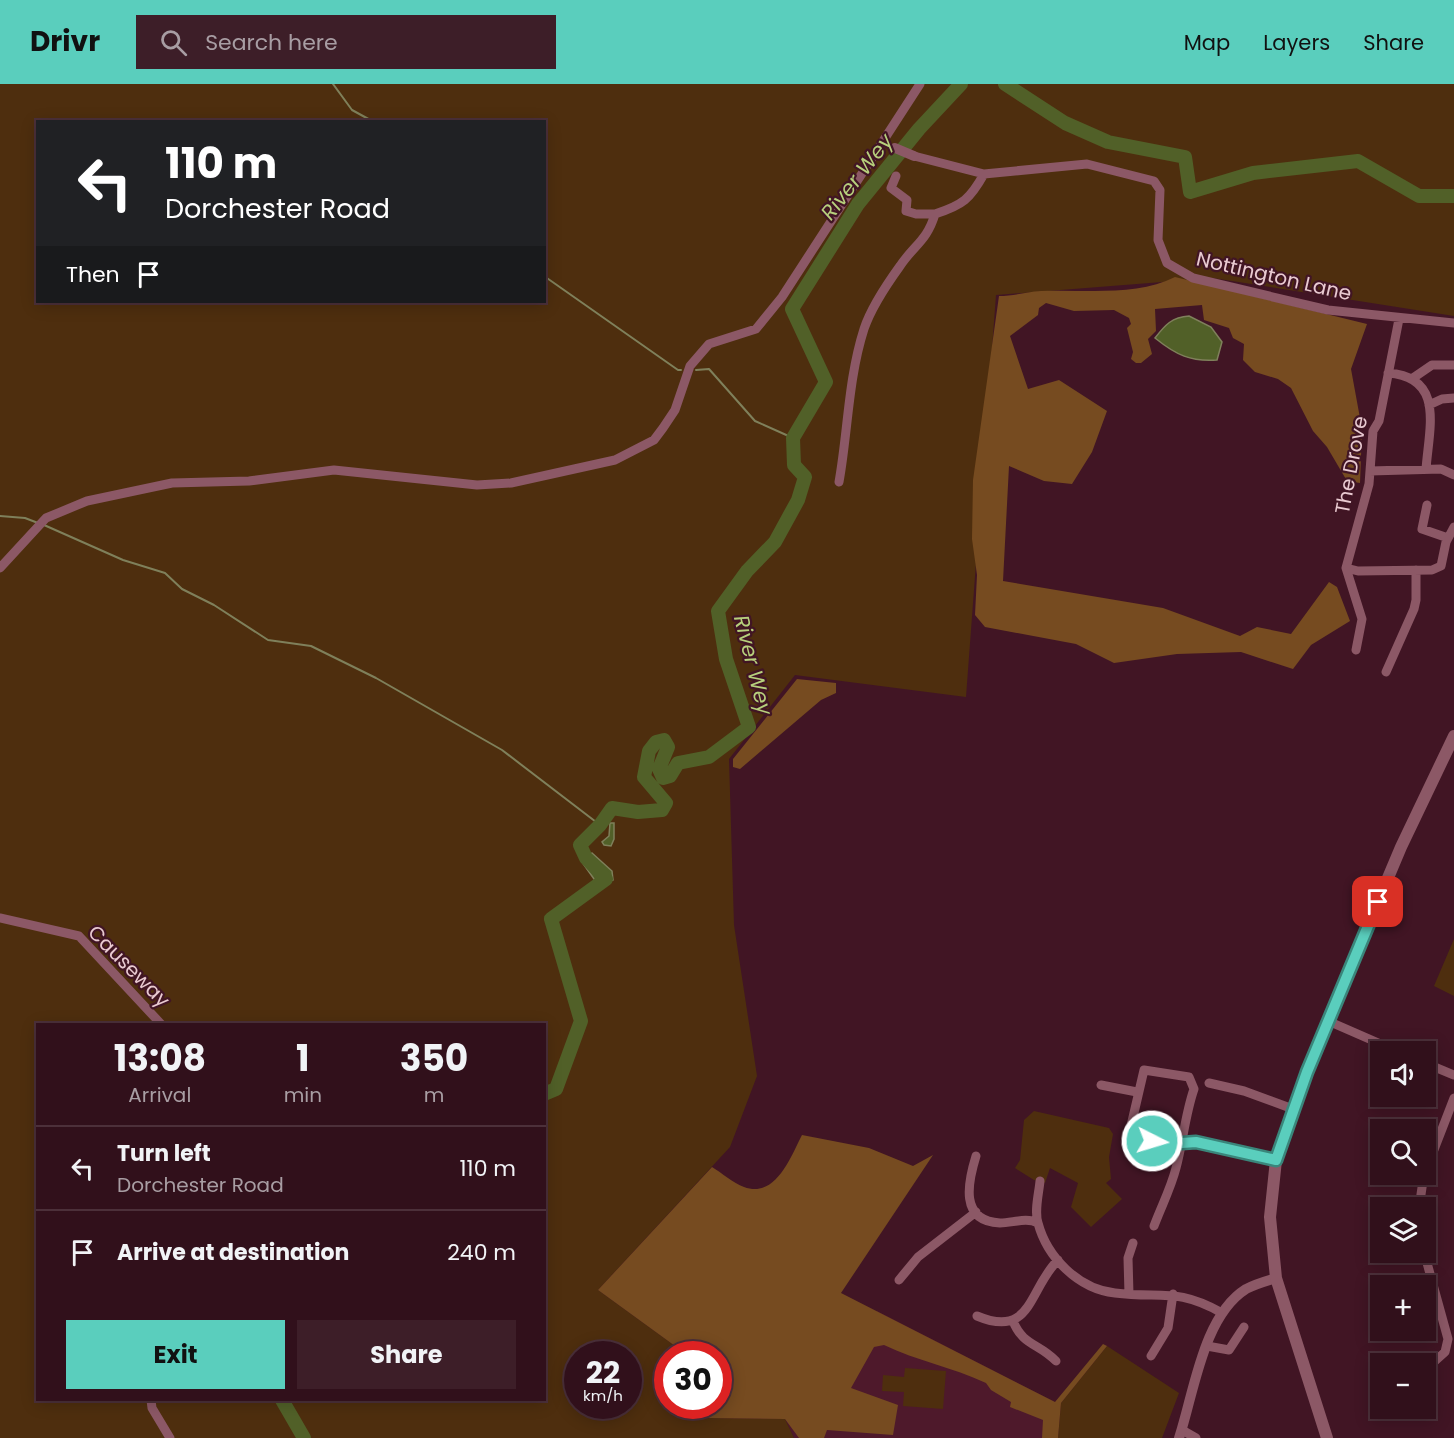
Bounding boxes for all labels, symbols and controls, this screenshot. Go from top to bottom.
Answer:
search box [136,15,556,69]
text: Drivr [30,22,100,61]
icon: search [157,26,190,59]
text: Search here [205,27,338,58]
text: Map [1184,28,1230,57]
text: Layers [1263,28,1330,57]
text: Share [1363,28,1424,57]
water label: River Wey [814,127,900,226]
text: 110 m [165,134,277,193]
icon: left [66,144,144,222]
text: Dorchester Road [165,190,390,227]
street label: Nottington Lane [1194,245,1354,307]
icon: arrive [132,258,165,291]
text: Then [66,259,120,290]
street label: The Drove [1328,414,1374,516]
water label: River Wey [727,612,780,719]
pin [1352,876,1403,927]
icon: arrive [1361,885,1394,918]
street label: Causeway [82,919,176,1013]
text: 13:08 [114,1033,206,1084]
text: 1 [296,1033,310,1084]
text: 350 [400,1033,468,1084]
map controls [1370,1041,1436,1419]
button: sound [1370,1041,1436,1107]
text: Arrival [128,1081,191,1109]
text: min [284,1081,322,1109]
text: m [424,1081,444,1109]
position arrow [1120,1109,1184,1173]
button: search [1370,1119,1436,1185]
text: Turn left [117,1138,211,1169]
icon: left [66,1152,99,1185]
text: 110 m [460,1153,516,1184]
text: Dorchester Road [117,1171,284,1199]
button: layers [1370,1197,1436,1263]
icon: arrive [66,1236,99,1269]
text: Arrive at destination [117,1237,349,1268]
text: 240 m [447,1237,516,1268]
button: + [1370,1275,1436,1341]
button: Exit [66,1320,285,1389]
button: Share [297,1320,516,1389]
speed limit sign: 30 [654,1341,732,1419]
text: 22 [586,1351,620,1394]
button: − [1370,1353,1436,1419]
text: km/h [583,1385,623,1406]

